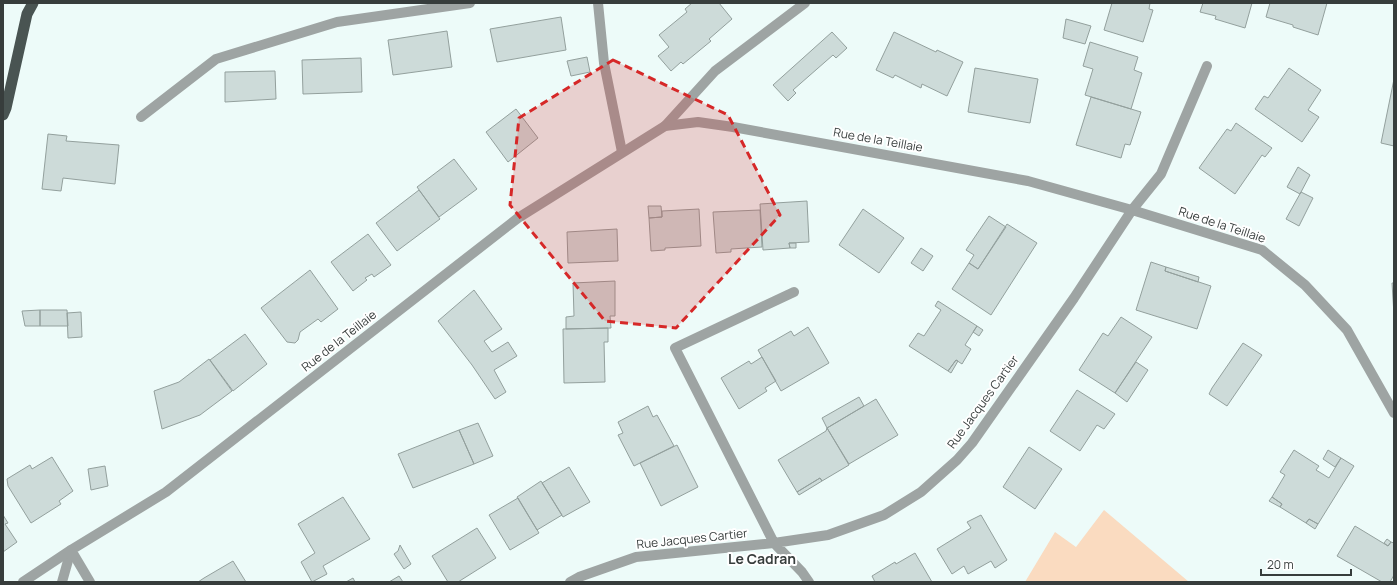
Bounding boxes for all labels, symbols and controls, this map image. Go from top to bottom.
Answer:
street label: Rue de la Teillaie [832,123,924,156]
street label: Rue de la Teillaie [1176,202,1268,247]
street label: Rue de la Teillaie [298,306,380,375]
street label: Rue Jacques Cartier [943,351,1023,452]
street label: Rue Jacques Cartier [636,524,749,553]
district label: Le Cadran [728,549,796,568]
scale bar [1261,551,1351,577]
text: 20 m [1267,556,1294,573]

